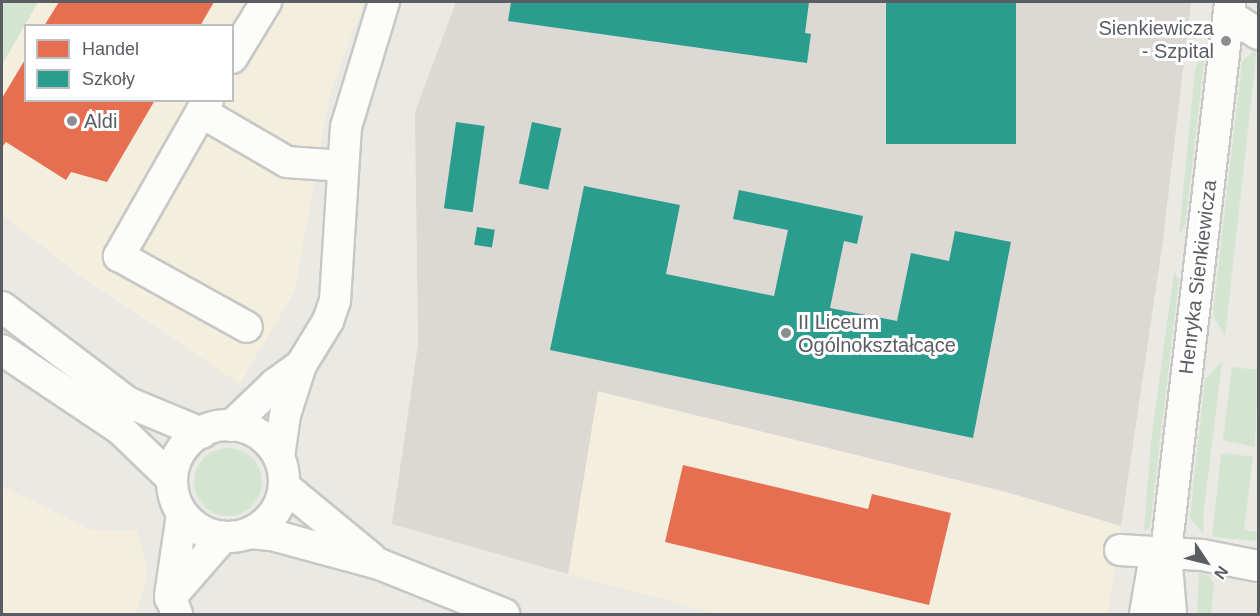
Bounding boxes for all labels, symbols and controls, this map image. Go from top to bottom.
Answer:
place label: Sienkiewicza - Szpital [1098,17,1214,64]
legend [24,24,234,102]
marker: Sienkiewicza - Szpital [1219,34,1233,48]
text: Handel [82,39,139,59]
text: Szkoły [82,69,135,89]
place label: Aldi [84,109,117,133]
marker: Aldi [65,114,79,128]
street label: Henryka Sienkiewicza [1174,178,1222,376]
place label: II Liceum Ogólnokształcące [798,310,956,357]
marker: II Liceum Ogólnokształcące [779,326,793,340]
north arrow [1176,532,1236,592]
text: N [1211,563,1231,582]

